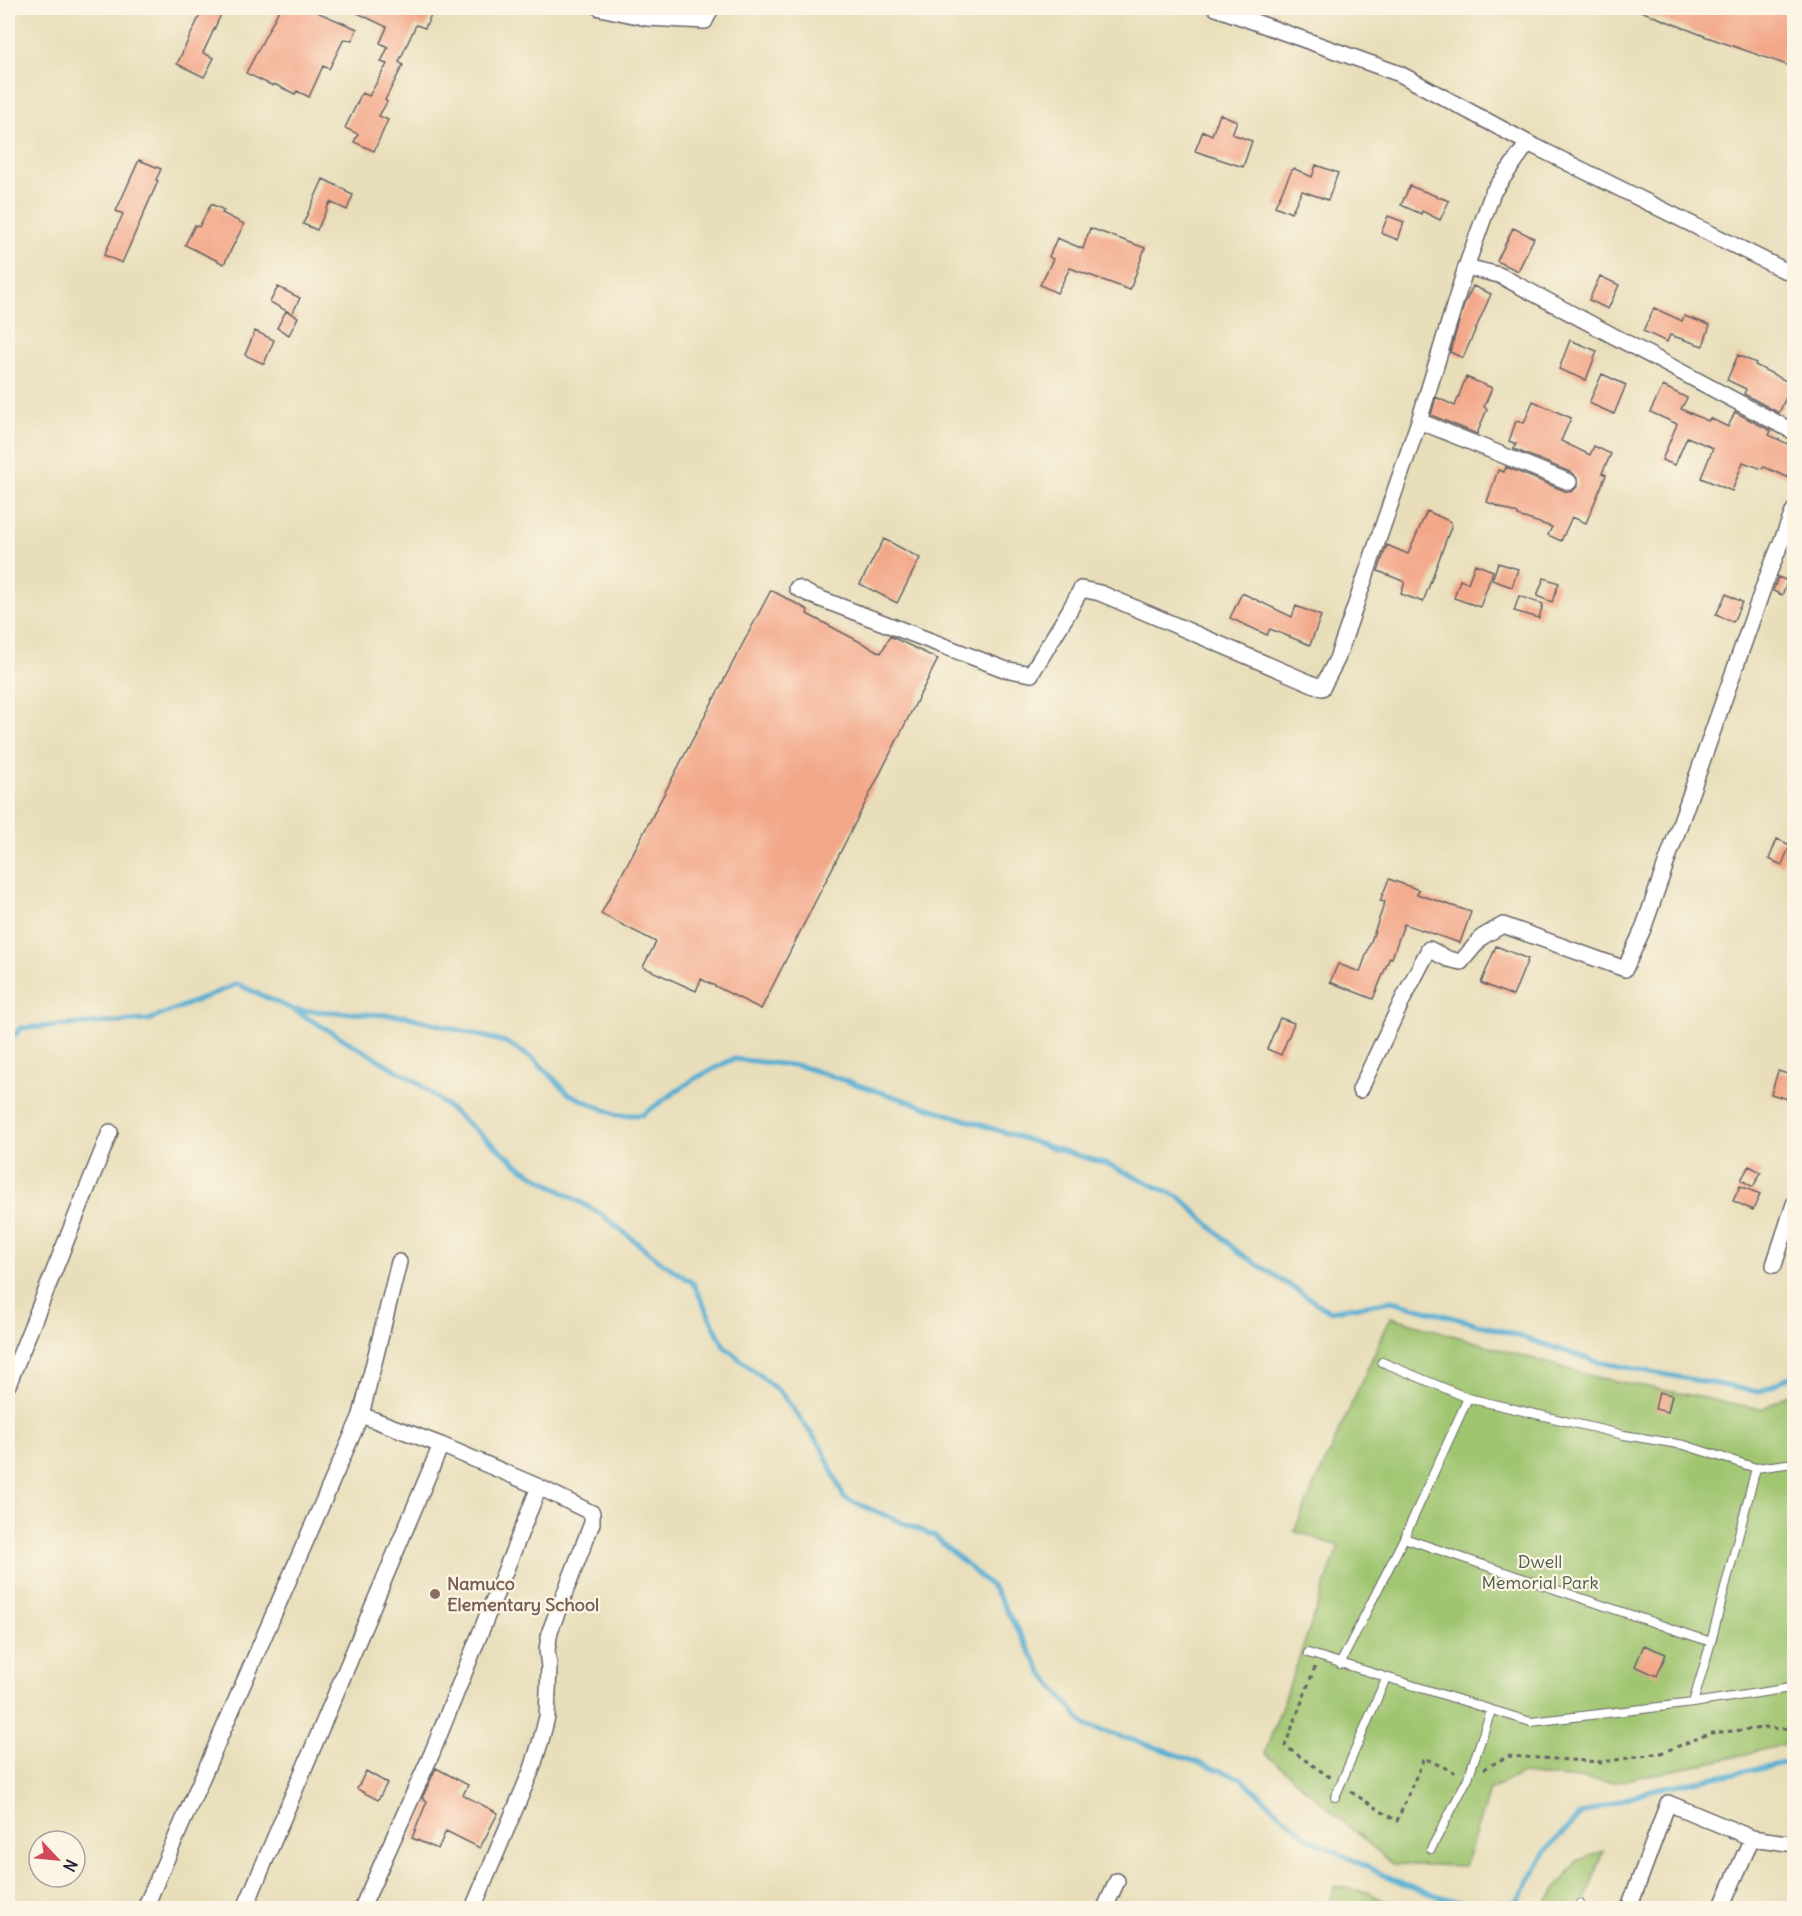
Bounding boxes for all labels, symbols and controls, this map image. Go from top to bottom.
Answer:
park label: Dwell Memorial Park [1481,1550,1599,1594]
place label: Namuco Elementary School [447,1572,599,1616]
marker: Namuco Elementary School [428,1587,442,1601]
north arrow [27,1829,87,1889]
text: N [59,1856,82,1875]

